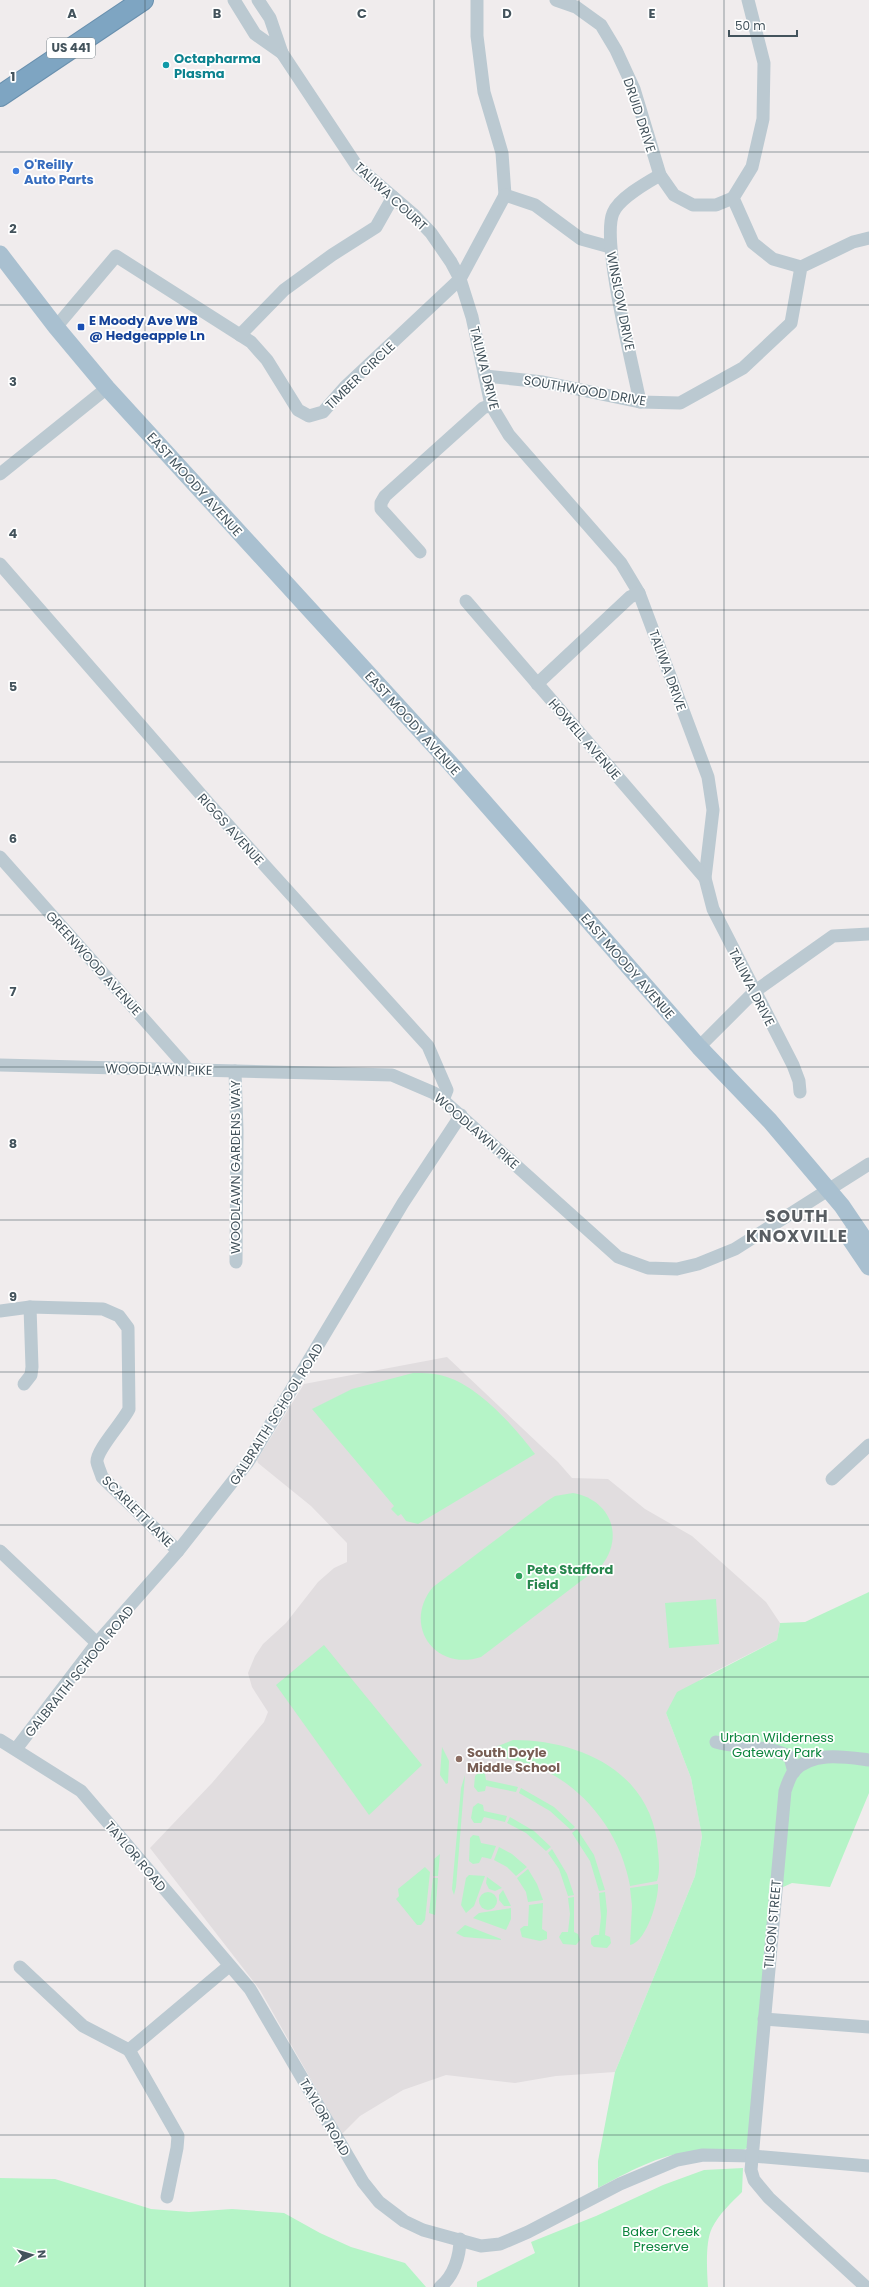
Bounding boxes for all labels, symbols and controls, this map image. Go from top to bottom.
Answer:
text: A [67,4,77,23]
text: B [213,4,222,23]
text: C [357,4,367,23]
text: D [502,4,512,23]
text: E [648,4,656,23]
scale bar [729,12,797,38]
text: 50 m [735,17,766,34]
road number: US 441 [47,38,95,58]
place label: Octapharma Plasma [174,49,261,83]
marker: Octapharma Plasma [161,60,171,70]
text: 1 [11,67,15,86]
street label: DRUID DRIVE [619,75,661,155]
place label: O'Reilly Auto Parts [24,155,94,189]
street label: TALIWA COURT [350,158,431,235]
marker: O'Reilly Auto Parts [11,166,21,176]
text: 2 [9,219,17,238]
street label: WINSLOW DRIVE [602,250,639,352]
place label: E Moody Ave WB @ Hedgeapple Ln [89,311,205,345]
marker: E Moody Ave WB @ Hedgeapple Ln [76,322,86,332]
street label: TALIWA DRIVE [465,324,504,412]
street label: TIMBER CIRCLE [321,337,400,414]
street label: SOUTHWOOD DRIVE [522,370,648,411]
text: 3 [9,372,17,391]
street label: EAST MOODY AVENUE [143,428,247,541]
text: 4 [9,524,18,543]
street label: TALIWA DRIVE [644,627,691,713]
street label: EAST MOODY AVENUE [361,667,465,780]
text: 5 [9,677,17,696]
street label: HOWELL AVENUE [544,695,625,784]
street label: RIGGS AVENUE [193,789,268,870]
text: 6 [9,829,17,848]
street label: GREENWOOD AVENUE [41,907,146,1020]
street label: EAST MOODY AVENUE [576,909,679,1023]
street label: TALIWA DRIVE [724,945,779,1030]
text: 7 [10,982,17,1001]
street label: WOODLAWN PIKE [105,1059,213,1080]
street label: WOODLAWN GARDENS WAY [226,1080,245,1254]
street label: WOODLAWN PIKE [430,1089,523,1174]
text: 8 [9,1134,17,1153]
district label: SOUTH KNOXVILLE [746,1204,848,1248]
text: 9 [9,1287,17,1306]
street label: GALBRAITH SCHOOL ROAD [225,1340,328,1489]
street label: SCARLETT LANE [98,1471,178,1551]
place label: Pete Stafford Field [527,1560,613,1594]
marker: Pete Stafford Field [514,1571,524,1581]
street label: GALBRAITH SCHOOL ROAD [20,1602,138,1741]
park label: Urban Wilderness Gateway Park [720,1728,834,1762]
place label: South Doyle Middle School [467,1743,560,1777]
marker: South Doyle Middle School [454,1754,464,1764]
street label: TAYLOR ROAD [100,1817,171,1896]
street label: TILSON STREET [759,1879,786,1969]
street label: TAYLOR ROAD [295,2075,354,2160]
park label: Baker Creek Preserve [622,2222,700,2256]
north arrow [12,2235,52,2275]
text: N [34,2249,50,2259]

